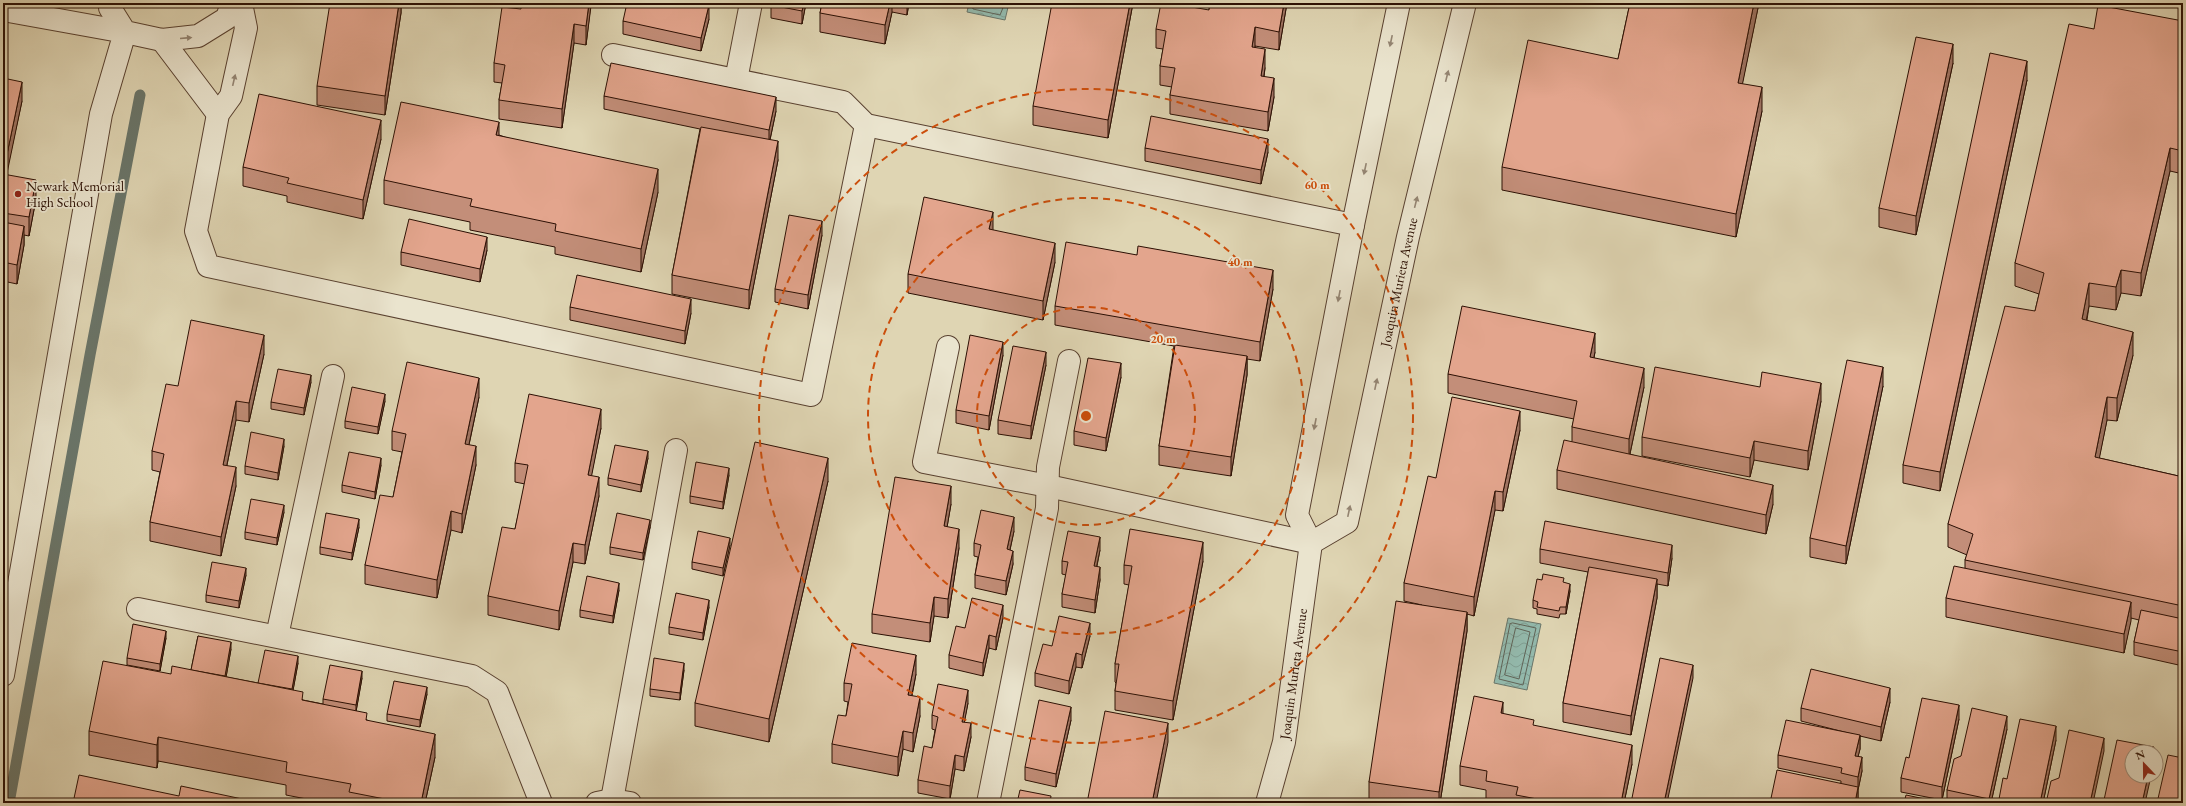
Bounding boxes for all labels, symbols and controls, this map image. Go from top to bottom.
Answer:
one-way arrow [180,34,192,41]
one-way arrow [1388,35,1394,47]
one-way arrow [1444,69,1450,81]
one-way arrow [232,74,238,86]
one-way arrow [1361,162,1367,175]
place label: Newark Memorial High School [26,177,125,211]
text: 60 m [1304,177,1330,193]
marker: Newark Memorial High School [13,189,23,199]
one-way arrow [1414,196,1420,208]
street label: Joaquin Murieta Avenue [1376,215,1422,350]
text: 40 m [1227,254,1253,270]
one-way arrow [1336,290,1342,302]
text: 20 m [1150,331,1176,347]
one-way arrow [1374,377,1380,390]
centre of rings [1079,409,1093,423]
one-way arrow [1312,418,1318,430]
one-way arrow [1347,505,1353,517]
street label: Joaquin Murieta Avenue [1275,607,1311,742]
north arrow [2124,744,2164,784]
text: N [2134,747,2147,763]

